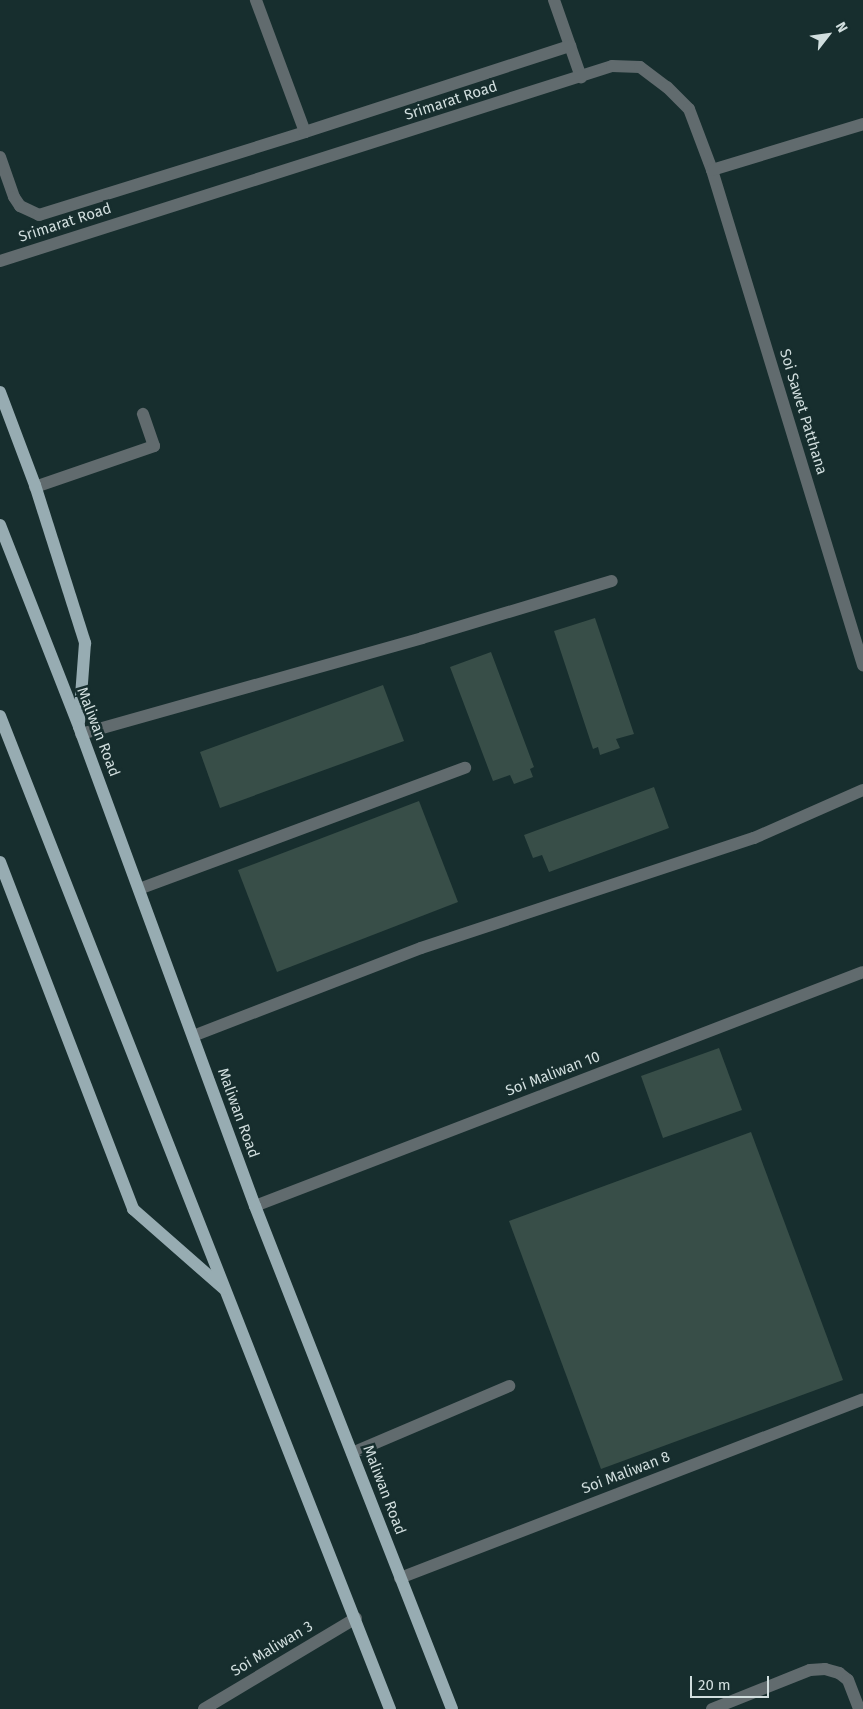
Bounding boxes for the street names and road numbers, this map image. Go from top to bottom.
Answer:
street label: Srimarat Road [402,78,500,124]
street label: Srimarat Road [16,200,114,246]
street label: Soi Sawet Patthana [775,347,831,477]
street label: Maliwan Road [73,685,123,779]
street label: Soi Maliwan 10 [503,1048,603,1100]
street label: Maliwan Road [213,1066,263,1160]
street label: Maliwan Road [359,1443,409,1537]
street label: Soi Maliwan 8 [579,1448,673,1498]
street label: Soi Maliwan 3 [228,1617,316,1681]

